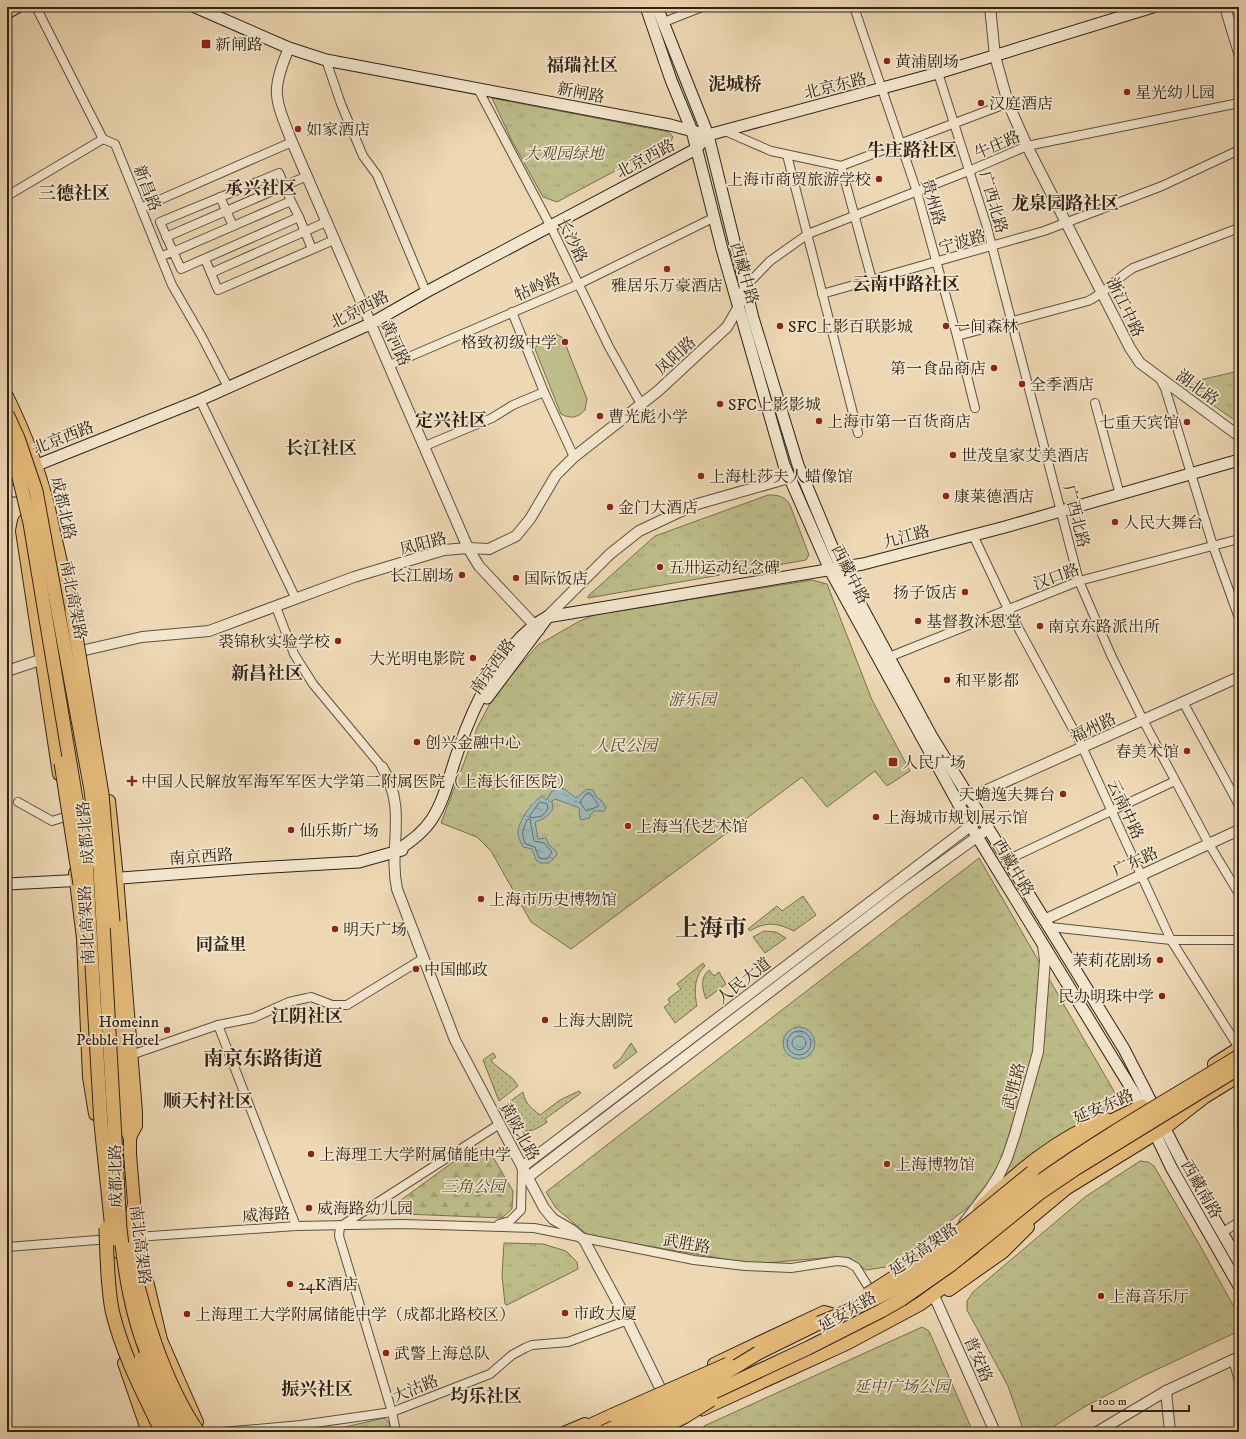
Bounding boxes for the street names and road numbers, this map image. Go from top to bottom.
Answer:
street label: 北京东路 [802,69,869,103]
street label: 新闸路 [555,79,606,107]
street label: 牛庄路 [971,126,1023,164]
street label: 北京西路 [613,135,678,183]
street label: 新昌路 [129,162,165,214]
street label: 广西北路 [975,169,1011,236]
street label: 贵州路 [917,176,949,228]
street label: 长沙路 [553,214,592,266]
street label: 宁波路 [936,226,988,258]
street label: 西藏中路 [726,240,762,307]
street label: 牯岭路 [511,268,563,306]
street label: 浙江中路 [1102,274,1148,341]
street label: 北京西路 [326,286,393,333]
street label: 黄河路 [376,317,414,369]
street label: 凤阳路 [651,332,700,379]
street label: 湖北路 [1172,366,1223,410]
street label: 北京西路 [30,417,97,459]
street label: 成都北路 [46,475,80,542]
street label: 广西北路 [1059,483,1093,550]
street label: 九江路 [880,521,932,553]
street label: 凤阳路 [397,528,449,560]
street label: 西藏中路 [827,541,874,608]
street label: 南北高架路 [56,559,90,641]
street label: 汉口路 [1030,559,1082,595]
street label: 南京西路 [466,635,520,698]
street label: 福州路 [1067,709,1119,747]
street label: 云南中路 [1103,776,1148,843]
street label: 成都北路 [73,800,99,866]
street label: 西藏中路 [988,835,1038,900]
street label: 广东路 [1109,843,1161,881]
street label: 南京西路 [168,845,234,869]
street label: 南北高架路 [75,884,99,965]
street label: 人民大道 [712,953,775,1008]
street label: 武胜路 [998,1060,1030,1112]
street label: 延安东路 [1070,1085,1137,1129]
street label: 黄陂北路 [495,1099,543,1164]
street label: 成都北路 [105,1144,127,1208]
street label: 西藏南路 [1176,1157,1226,1222]
street label: 威海路 [241,1203,291,1227]
street label: 南北高架路 [125,1204,155,1286]
street label: 延安高架路 [885,1219,962,1281]
street label: 武胜路 [661,1230,712,1258]
street label: 延安东路 [815,1287,880,1337]
street label: 普安路 [959,1333,997,1385]
street label: 大沽路 [389,1371,441,1407]

